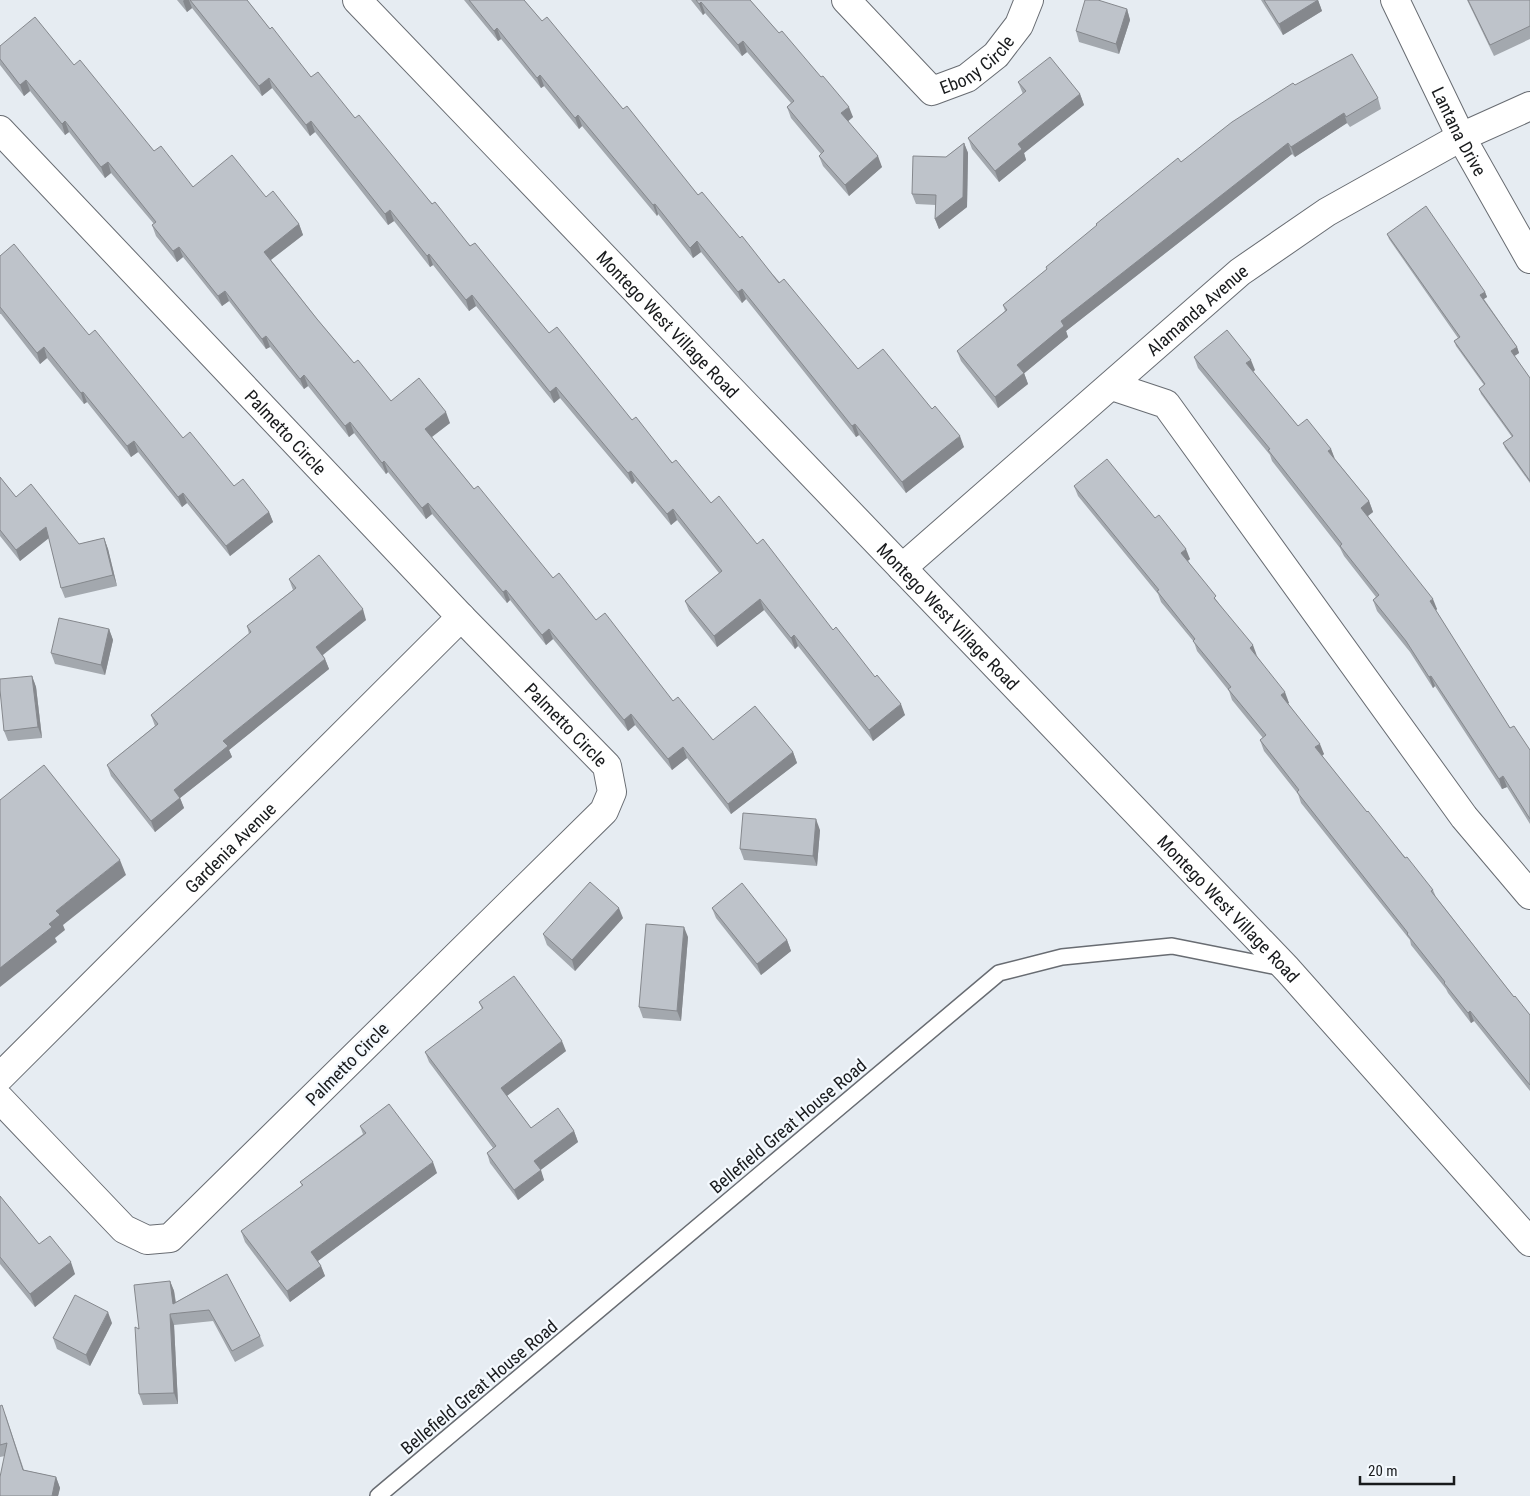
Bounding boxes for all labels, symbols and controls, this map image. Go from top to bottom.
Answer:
street label: Ebony Circle [937,31,1018,98]
street label: Lantana Drive [1428,83,1491,179]
street label: Montego West Village Road [593,246,743,402]
street label: Alamanda Avenue [1142,260,1251,360]
street label: Palmetto Circle [241,385,331,479]
street label: Montego West Village Road [873,538,1024,694]
street label: Palmetto Circle [521,678,612,771]
street label: Gardenia Avenue [180,798,280,897]
street label: Montego West Village Road [1153,831,1304,986]
street label: Palmetto Circle [301,1018,393,1110]
street label: Bellefield Great House Road [706,1054,870,1198]
street label: Bellefield Great House Road [397,1315,561,1459]
scale bar [1360,1454,1454,1486]
text: 20 m [1368,1462,1398,1480]

